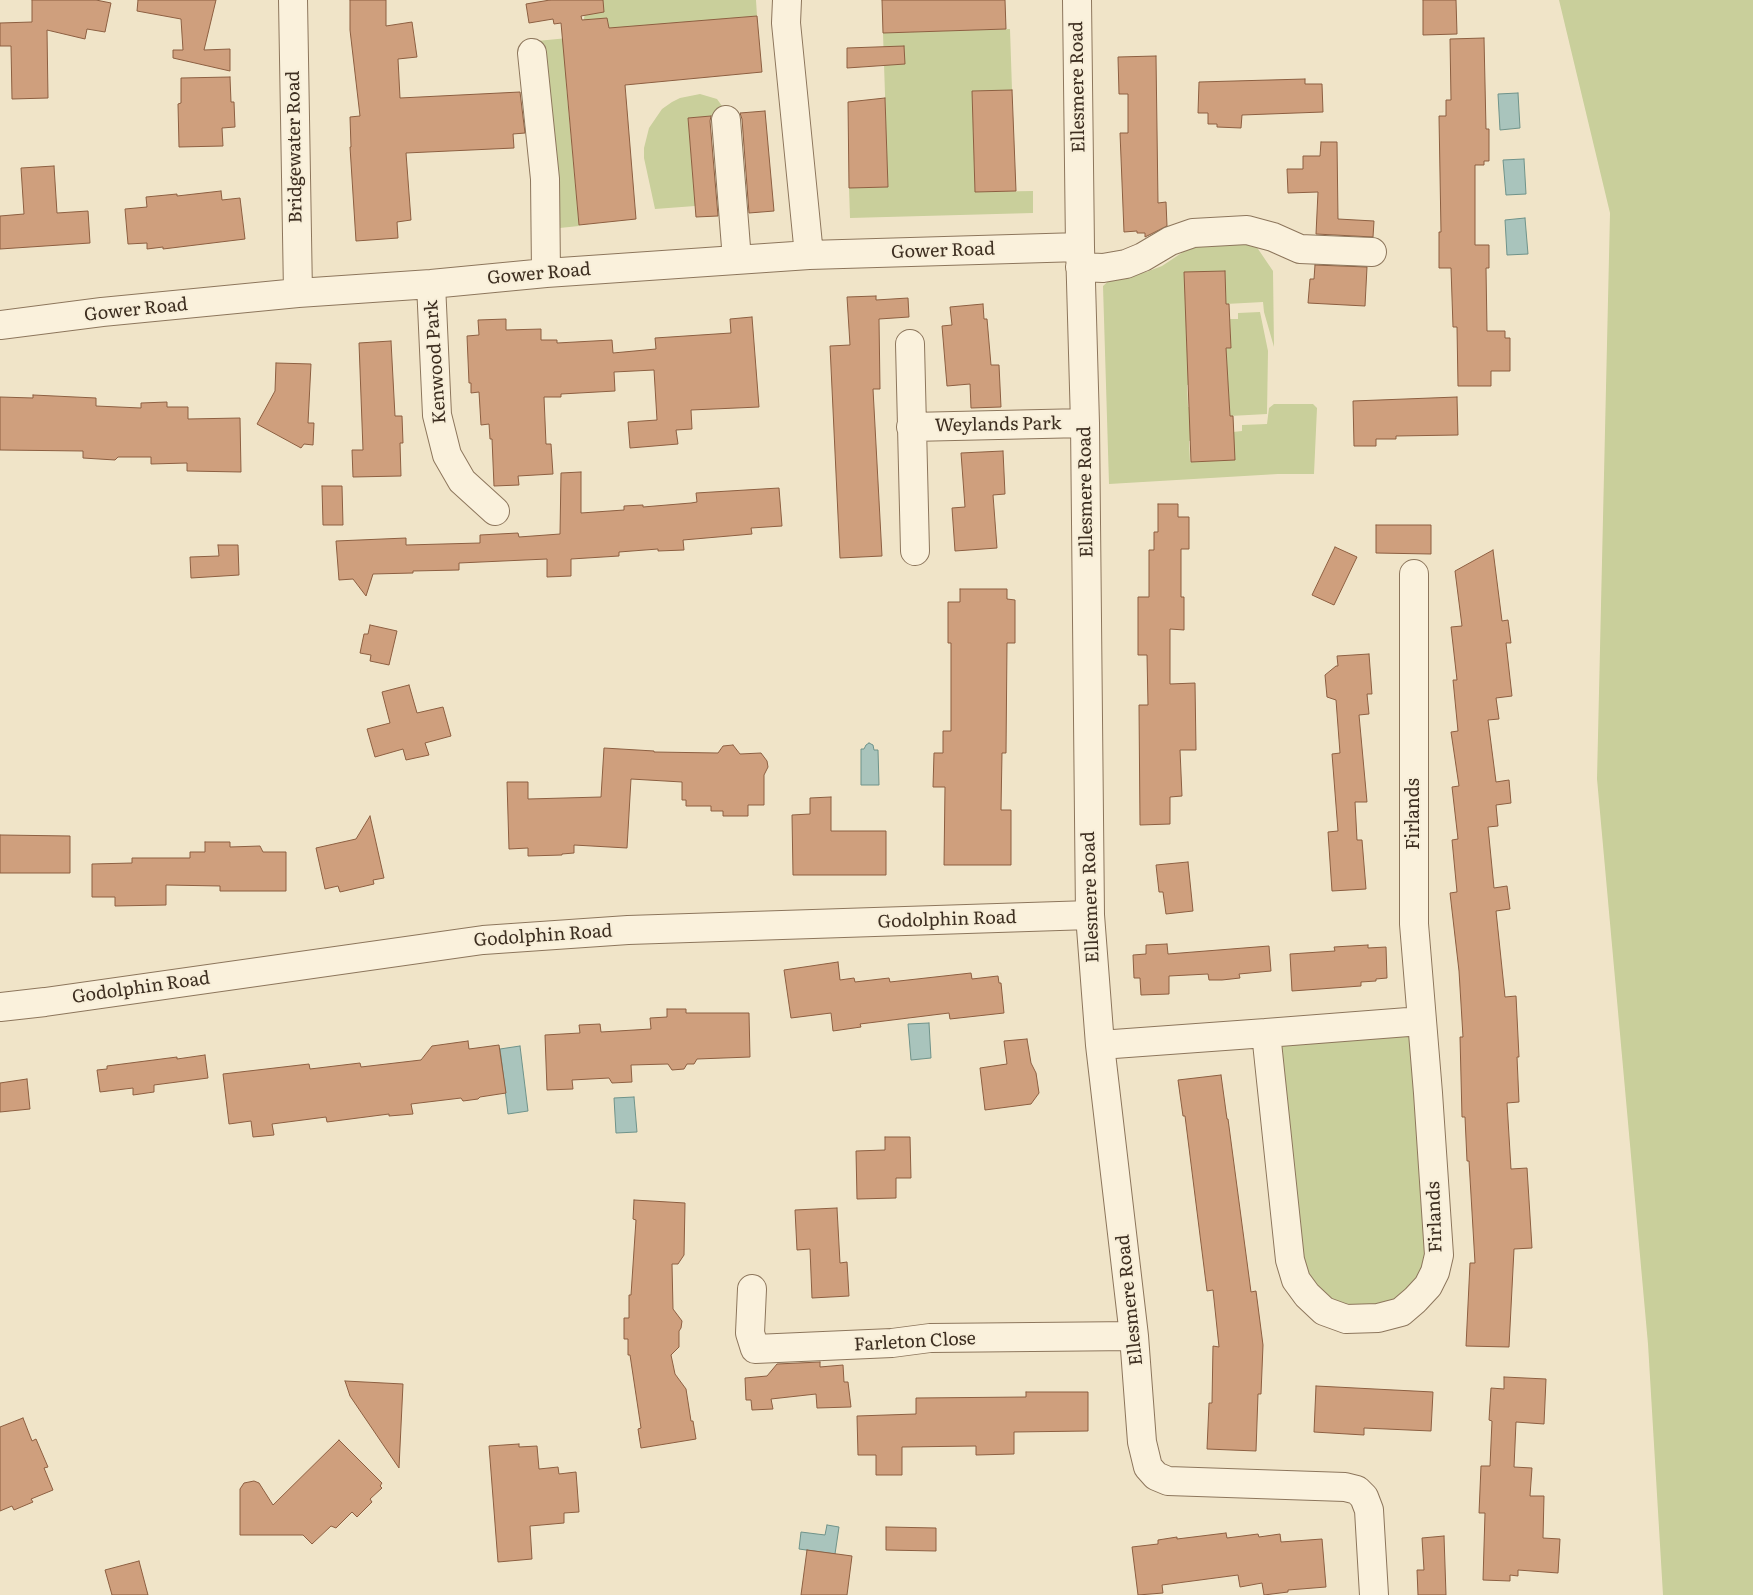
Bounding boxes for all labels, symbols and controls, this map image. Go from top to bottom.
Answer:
street label: Ellesmere Road [1066,21,1090,153]
street label: Bridgewater Road [283,70,307,224]
street label: Gower Road [891,238,995,264]
street label: Gower Road [486,259,592,289]
street label: Gower Road [83,294,189,326]
street label: Kenwood Park [421,299,451,425]
street label: Weylands Park [935,413,1061,437]
street label: Ellesmere Road [1074,426,1098,558]
street label: Firlands [1403,778,1425,850]
street label: Ellesmere Road [1078,831,1104,963]
street label: Godolphin Road [877,907,1017,933]
street label: Godolphin Road [473,920,613,952]
street label: Godolphin Road [71,968,211,1008]
street label: Firlands [1423,1181,1447,1253]
street label: Ellesmere Road [1112,1233,1148,1367]
street label: Farleton Close [854,1328,976,1356]

